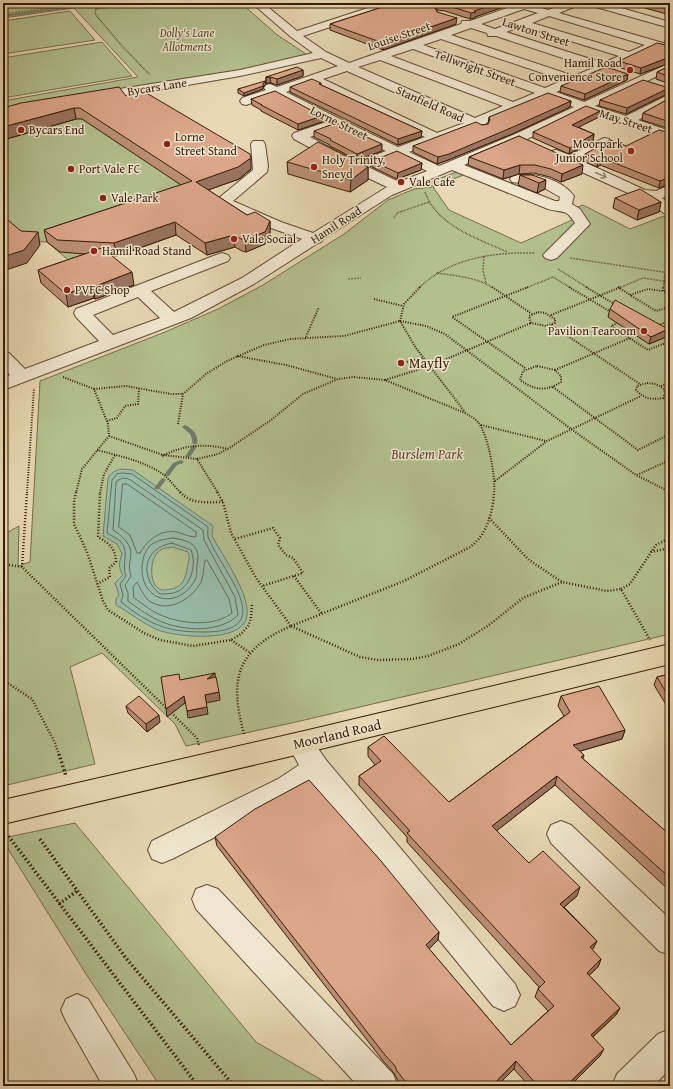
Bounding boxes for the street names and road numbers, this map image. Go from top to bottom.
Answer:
street label: Lawton Street [500,13,573,51]
street label: Louise Street [365,17,433,54]
street label: Tellwright Street [432,45,519,90]
street label: Bycars Lane [126,73,188,100]
street label: Stanfield Road [393,81,467,126]
street label: Lorne Street [307,101,372,144]
street label: May Street [598,104,655,137]
street label: Hamil Road [307,201,365,247]
street label: Moorland Road [291,714,384,754]

